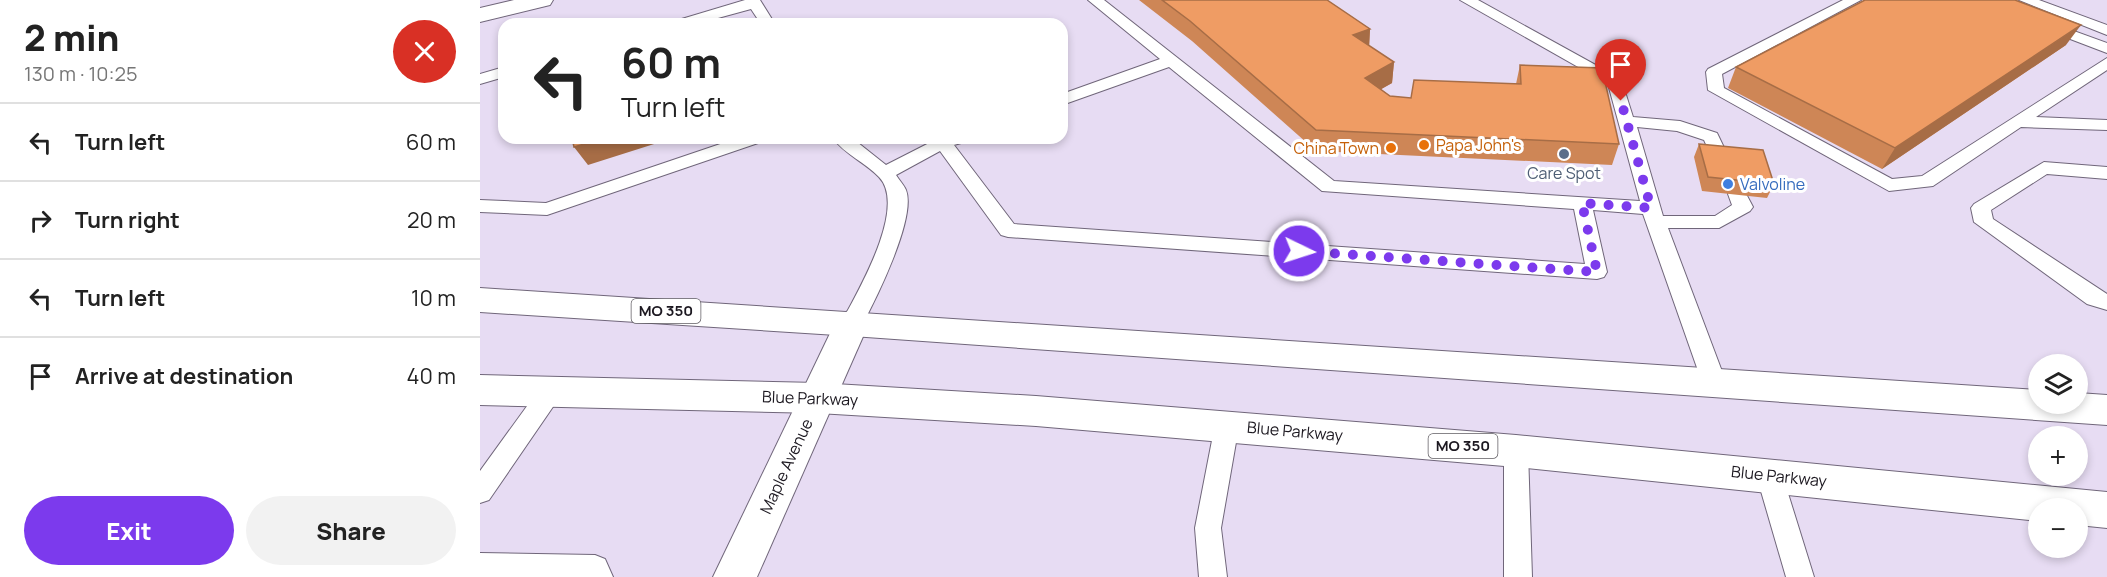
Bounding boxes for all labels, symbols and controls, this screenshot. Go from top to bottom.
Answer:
text: 2 min [24,13,119,62]
button: close [393,20,456,83]
text: 60 m [621,33,721,91]
pin [1595,39,1646,101]
icon: left [522,42,600,120]
icon: arrive [1604,48,1637,81]
text: 130 m · 10:25 [24,60,137,87]
text: Turn left [621,88,725,125]
icon: left [24,126,57,159]
text: Turn left [75,127,165,157]
text: 60 m [406,127,456,157]
place label: Papa John's [1436,134,1522,156]
place label: China Town [1294,137,1379,159]
marker: Papa John's [1417,138,1431,152]
marker: China Town [1384,141,1398,155]
marker: Care Spot [1557,147,1571,161]
place label: Care Spot [1527,162,1601,184]
place label: Valvoline [1740,173,1805,195]
marker: Valvoline [1721,177,1735,191]
icon: right [24,204,57,237]
text: Turn right [75,205,180,235]
text: 20 m [407,205,456,235]
position arrow [1267,219,1331,283]
icon: left [24,282,57,315]
text: Turn left [75,283,165,313]
text: 10 m [411,283,456,313]
road number: MO 350 [632,299,700,323]
map controls [2028,354,2088,558]
button: layers [2028,354,2088,414]
icon: arrive [24,360,57,393]
text: Arrive at destination [75,361,293,391]
text: 40 m [407,361,456,391]
street label: Blue Parkway [762,385,859,411]
street label: Maple Avenue [754,415,818,517]
street label: Blue Parkway [1246,416,1344,446]
button: + [2028,426,2088,486]
road number: MO 350 [1428,434,1498,458]
street label: Blue Parkway [1730,460,1829,492]
button: Exit [24,496,234,565]
button: Share [246,496,456,565]
button: − [2028,498,2088,558]

